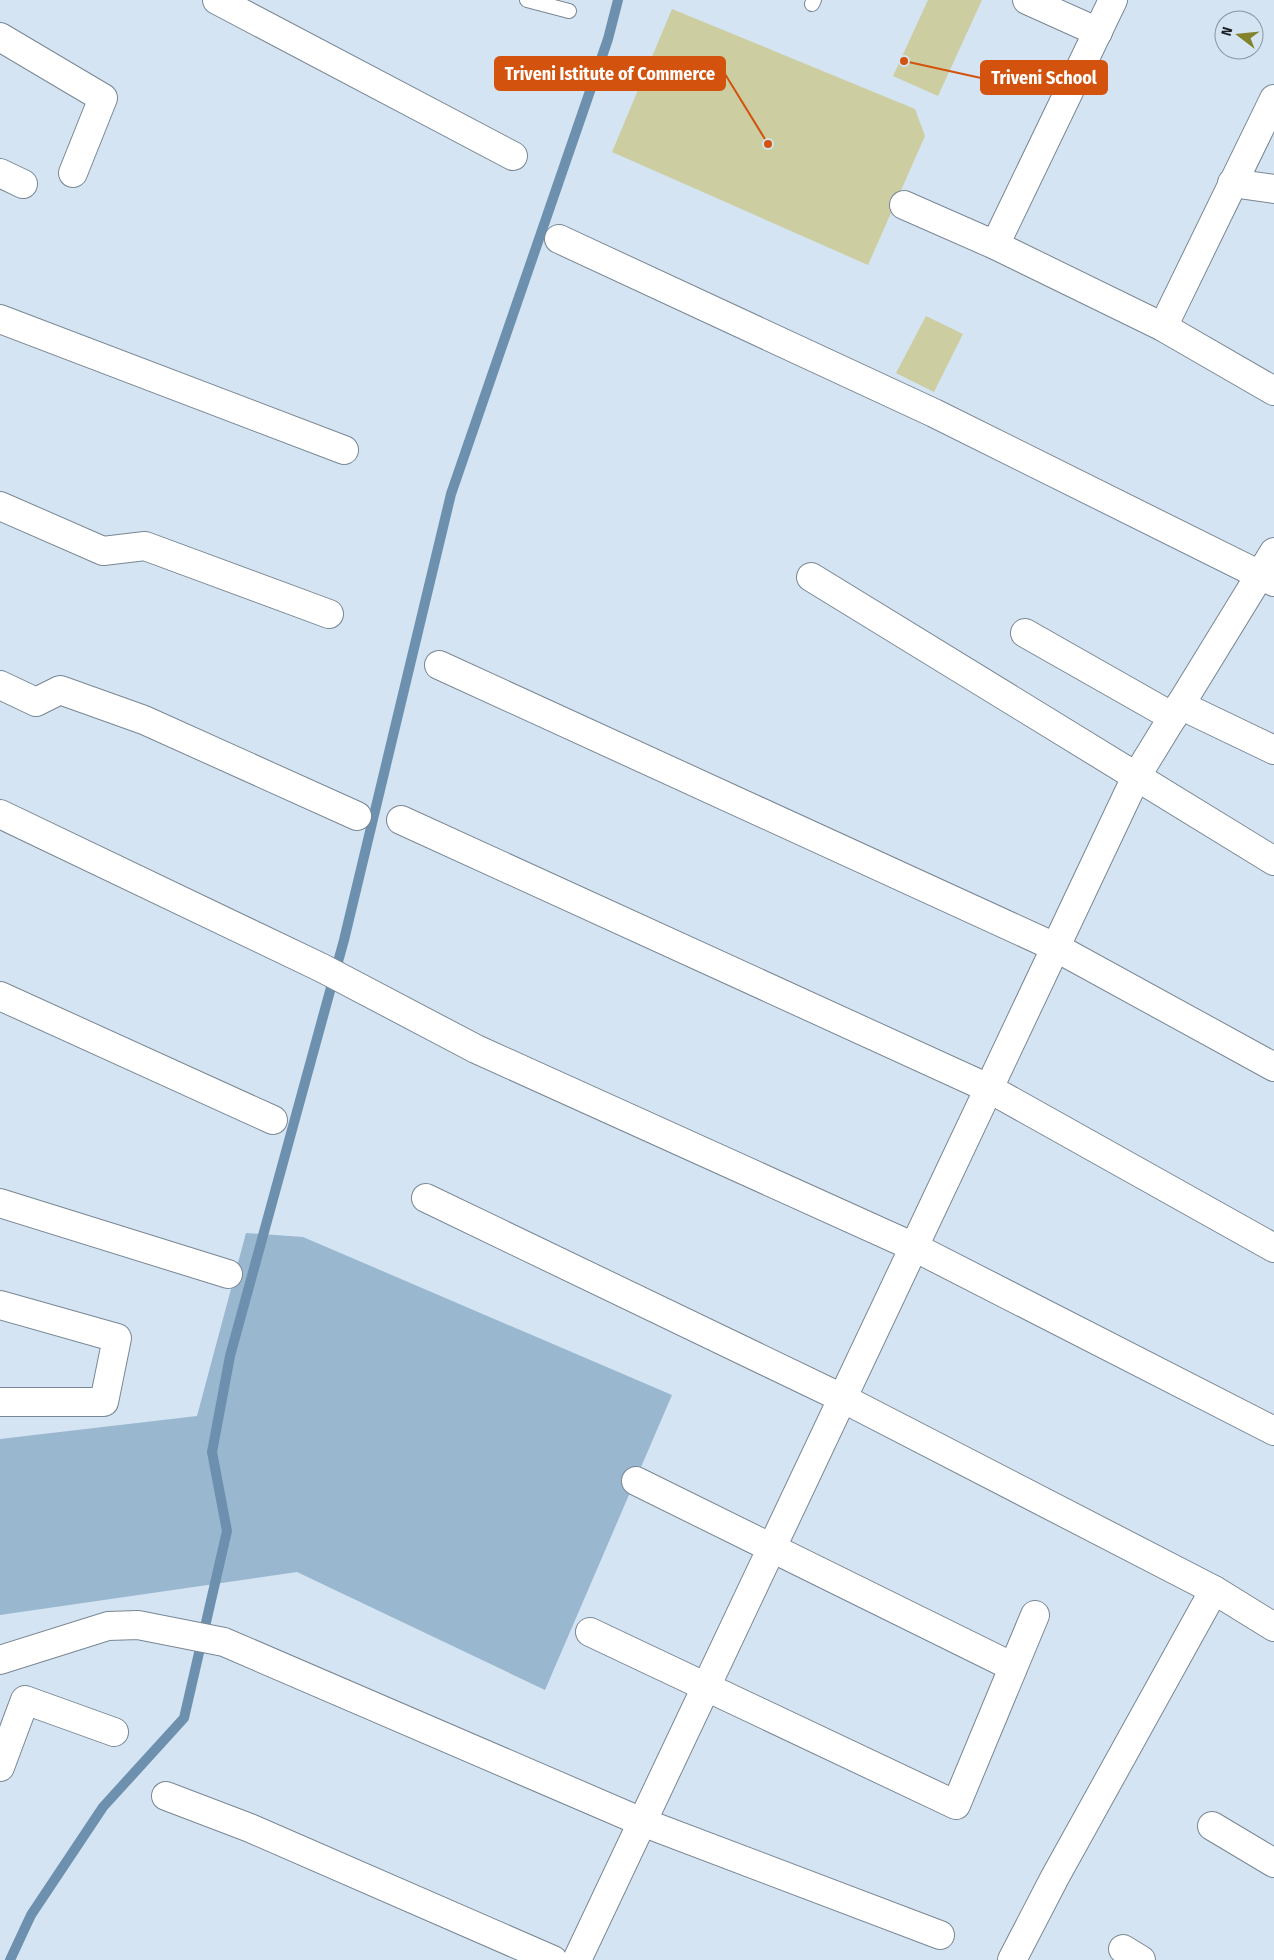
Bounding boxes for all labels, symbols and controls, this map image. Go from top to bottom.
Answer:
north arrow [1214,10,1264,60]
text: N [1218,25,1236,38]
callout: Triveni Istitute of Commerce [495,57,725,90]
callout: Triveni School [981,61,1107,94]
text: Triveni Istitute of Commerce [505,63,715,85]
text: Triveni School [991,67,1097,89]

